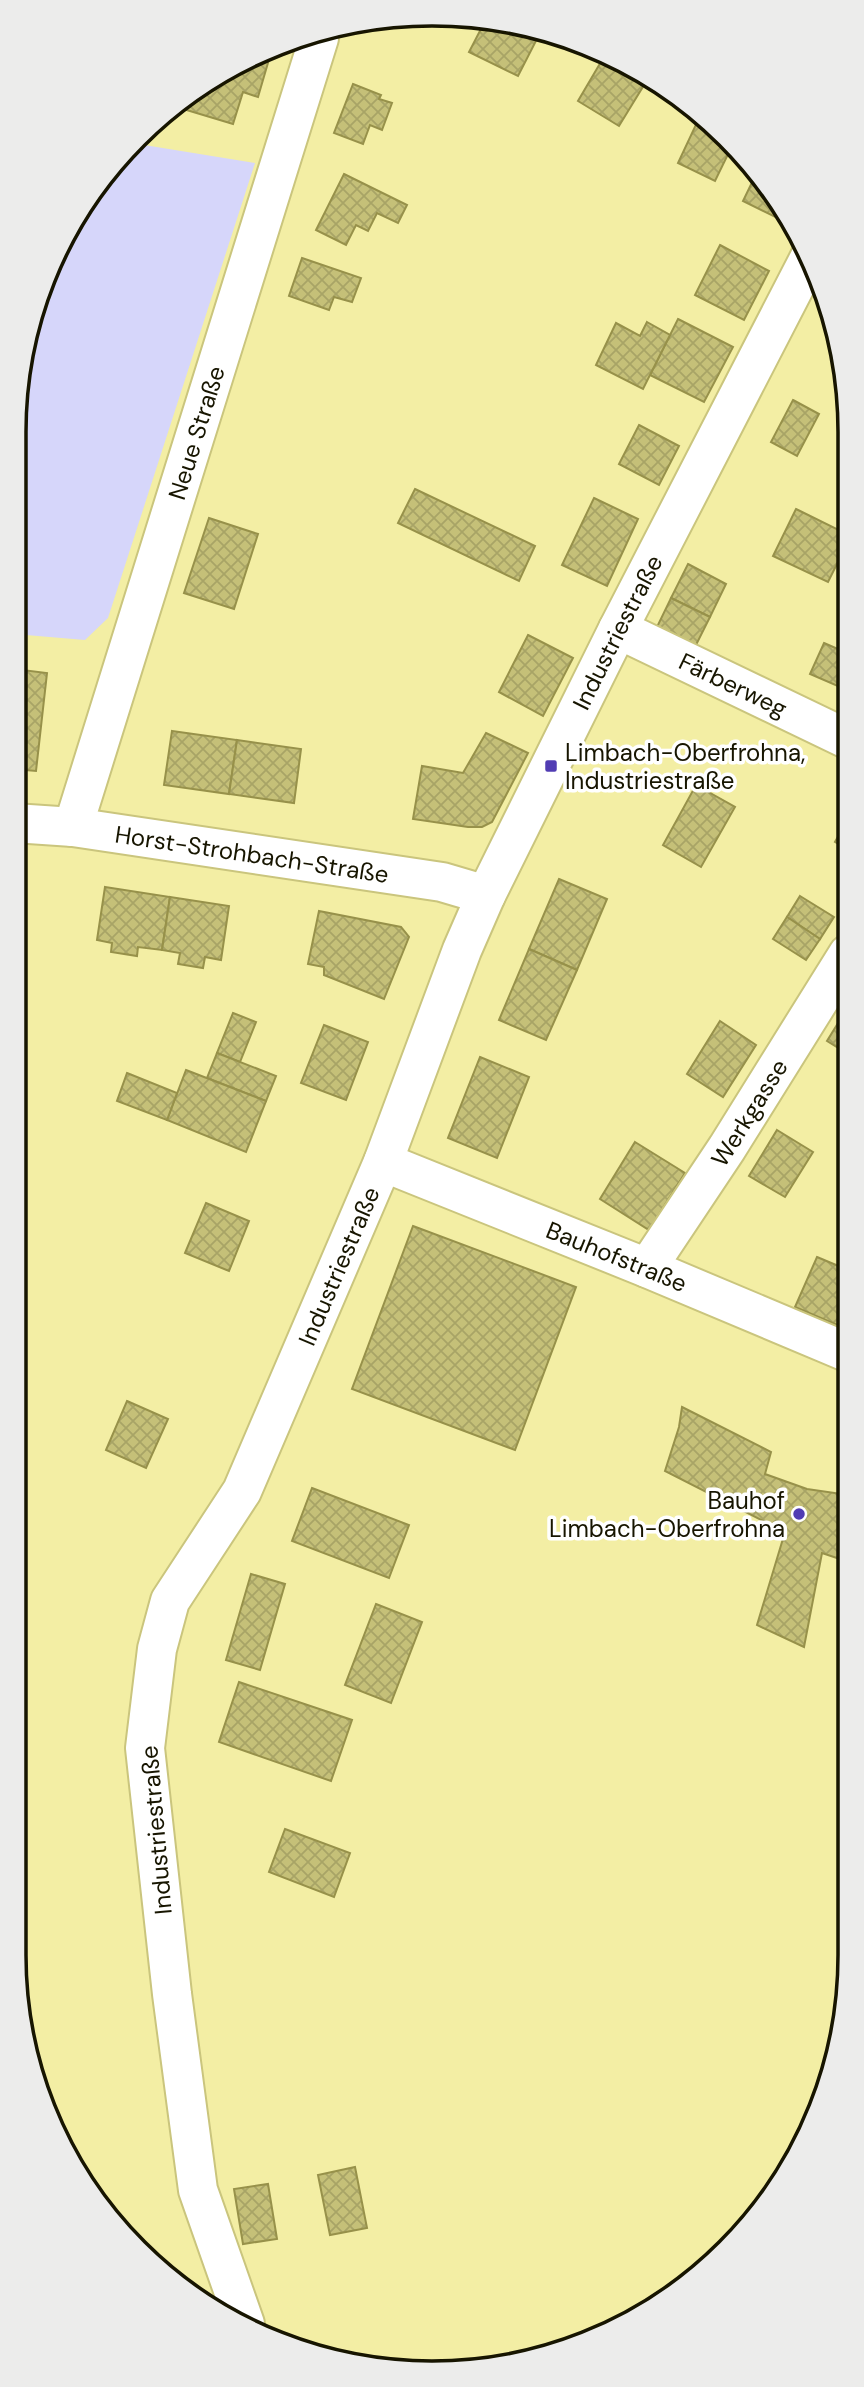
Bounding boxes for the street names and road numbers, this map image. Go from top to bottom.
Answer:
street label: Neue Straße [161,362,231,503]
street label: Industriestraße [565,549,669,715]
street label: Färberweg [674,645,793,724]
street label: Horst-Strohbach-Straße [113,818,391,889]
street label: Werkgasse [704,1053,794,1172]
street label: Industriestraße [291,1182,386,1350]
street label: Bauhofstraße [542,1214,692,1299]
street label: Industriestraße [133,1744,179,1916]

